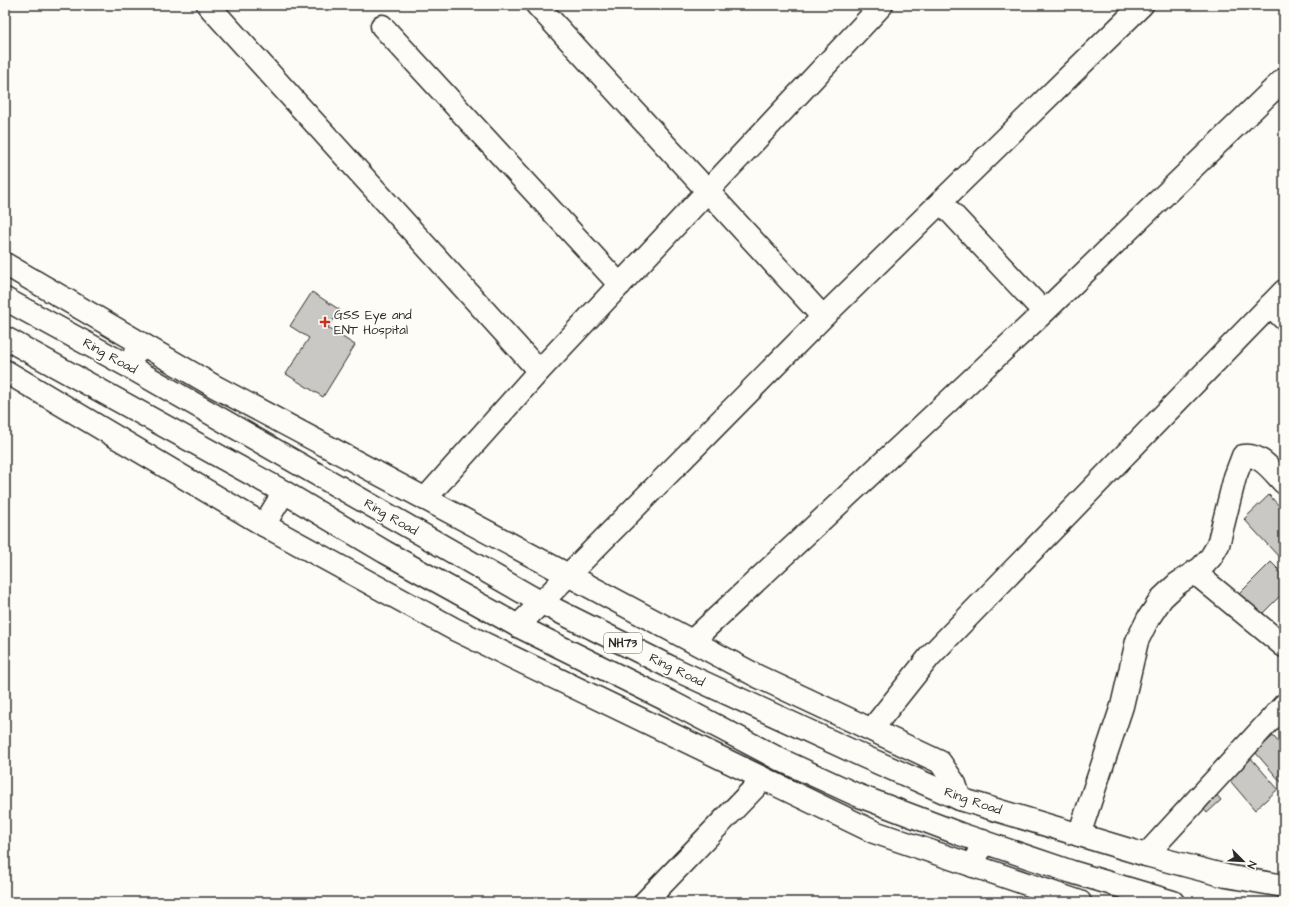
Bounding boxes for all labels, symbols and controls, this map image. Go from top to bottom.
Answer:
place label: GSS Eye and ENT Hospital [334,306,412,339]
marker: GSS Eye and ENT Hospital [319,316,331,328]
street label: Ring Road [79,334,141,379]
street label: Ring Road [360,494,422,541]
road number: NH73 [604,633,642,653]
street label: Ring Road [646,649,708,692]
street label: Ring Road [942,783,1004,820]
north arrow [1223,841,1263,881]
text: N [1243,859,1260,871]

